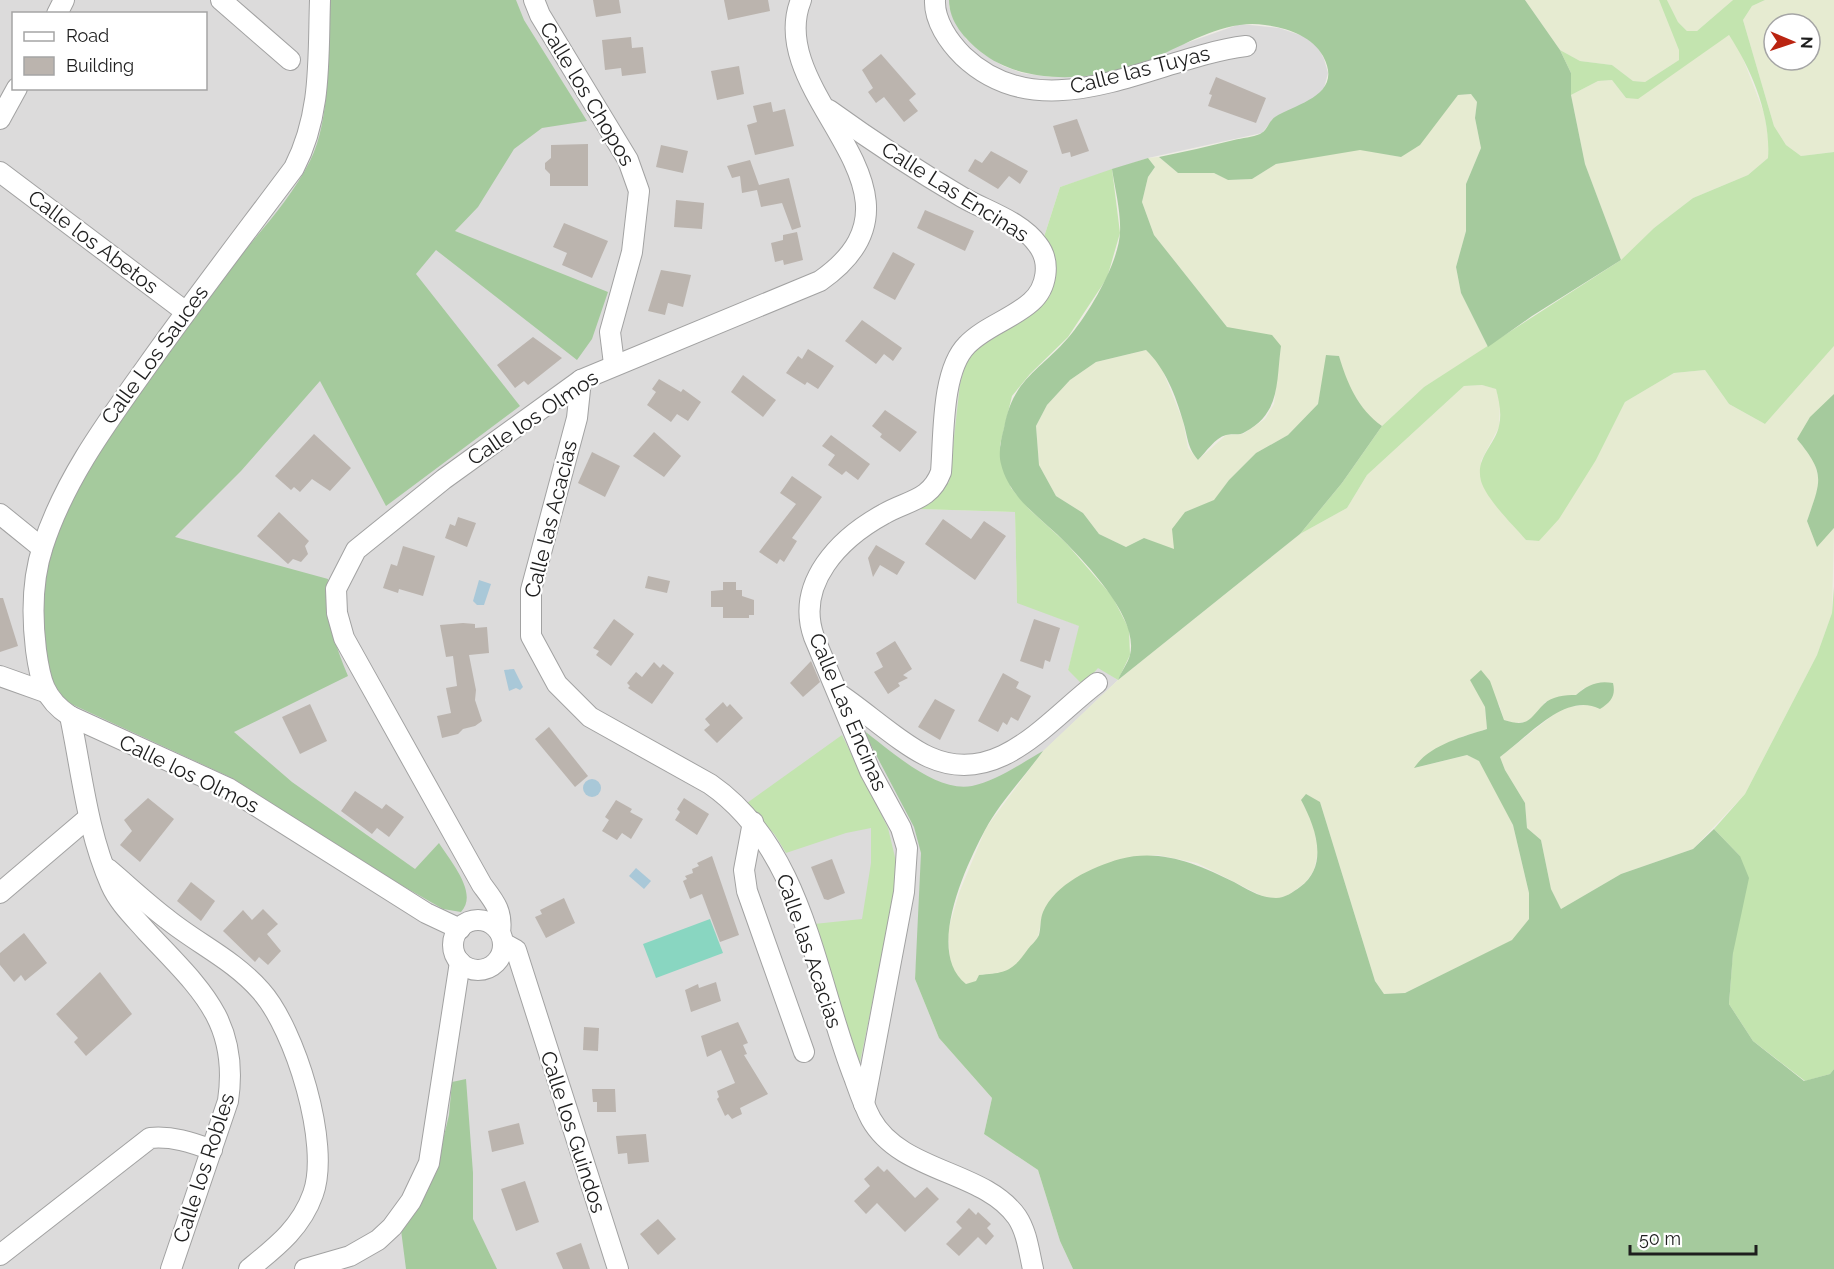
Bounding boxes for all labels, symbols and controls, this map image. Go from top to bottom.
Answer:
legend [12,12,207,90]
north arrow [1762,12,1822,72]
street label: Calle los Chopos [535,17,640,170]
text: Road [66,25,109,46]
text: N [1797,36,1816,49]
street label: Calle las Tuyas [1067,40,1212,99]
text: Building [66,55,134,76]
street label: Calle Las Encinas [877,136,1034,247]
street label: Calle los Abetos [23,184,163,299]
street label: Calle Los Sauces [96,280,213,429]
street label: Calle los Olmos [463,365,603,470]
street label: Calle las Acacias [519,437,582,600]
street label: Calle Las Encinas [804,629,893,794]
street label: Calle los Olmos [115,729,263,818]
street label: Calle las Acacias [771,870,848,1031]
street label: Calle los Guindos [536,1048,611,1216]
street label: Calle los Robles [168,1090,239,1246]
scale bar [1630,1218,1756,1256]
text: 50 m [1639,1228,1681,1249]

